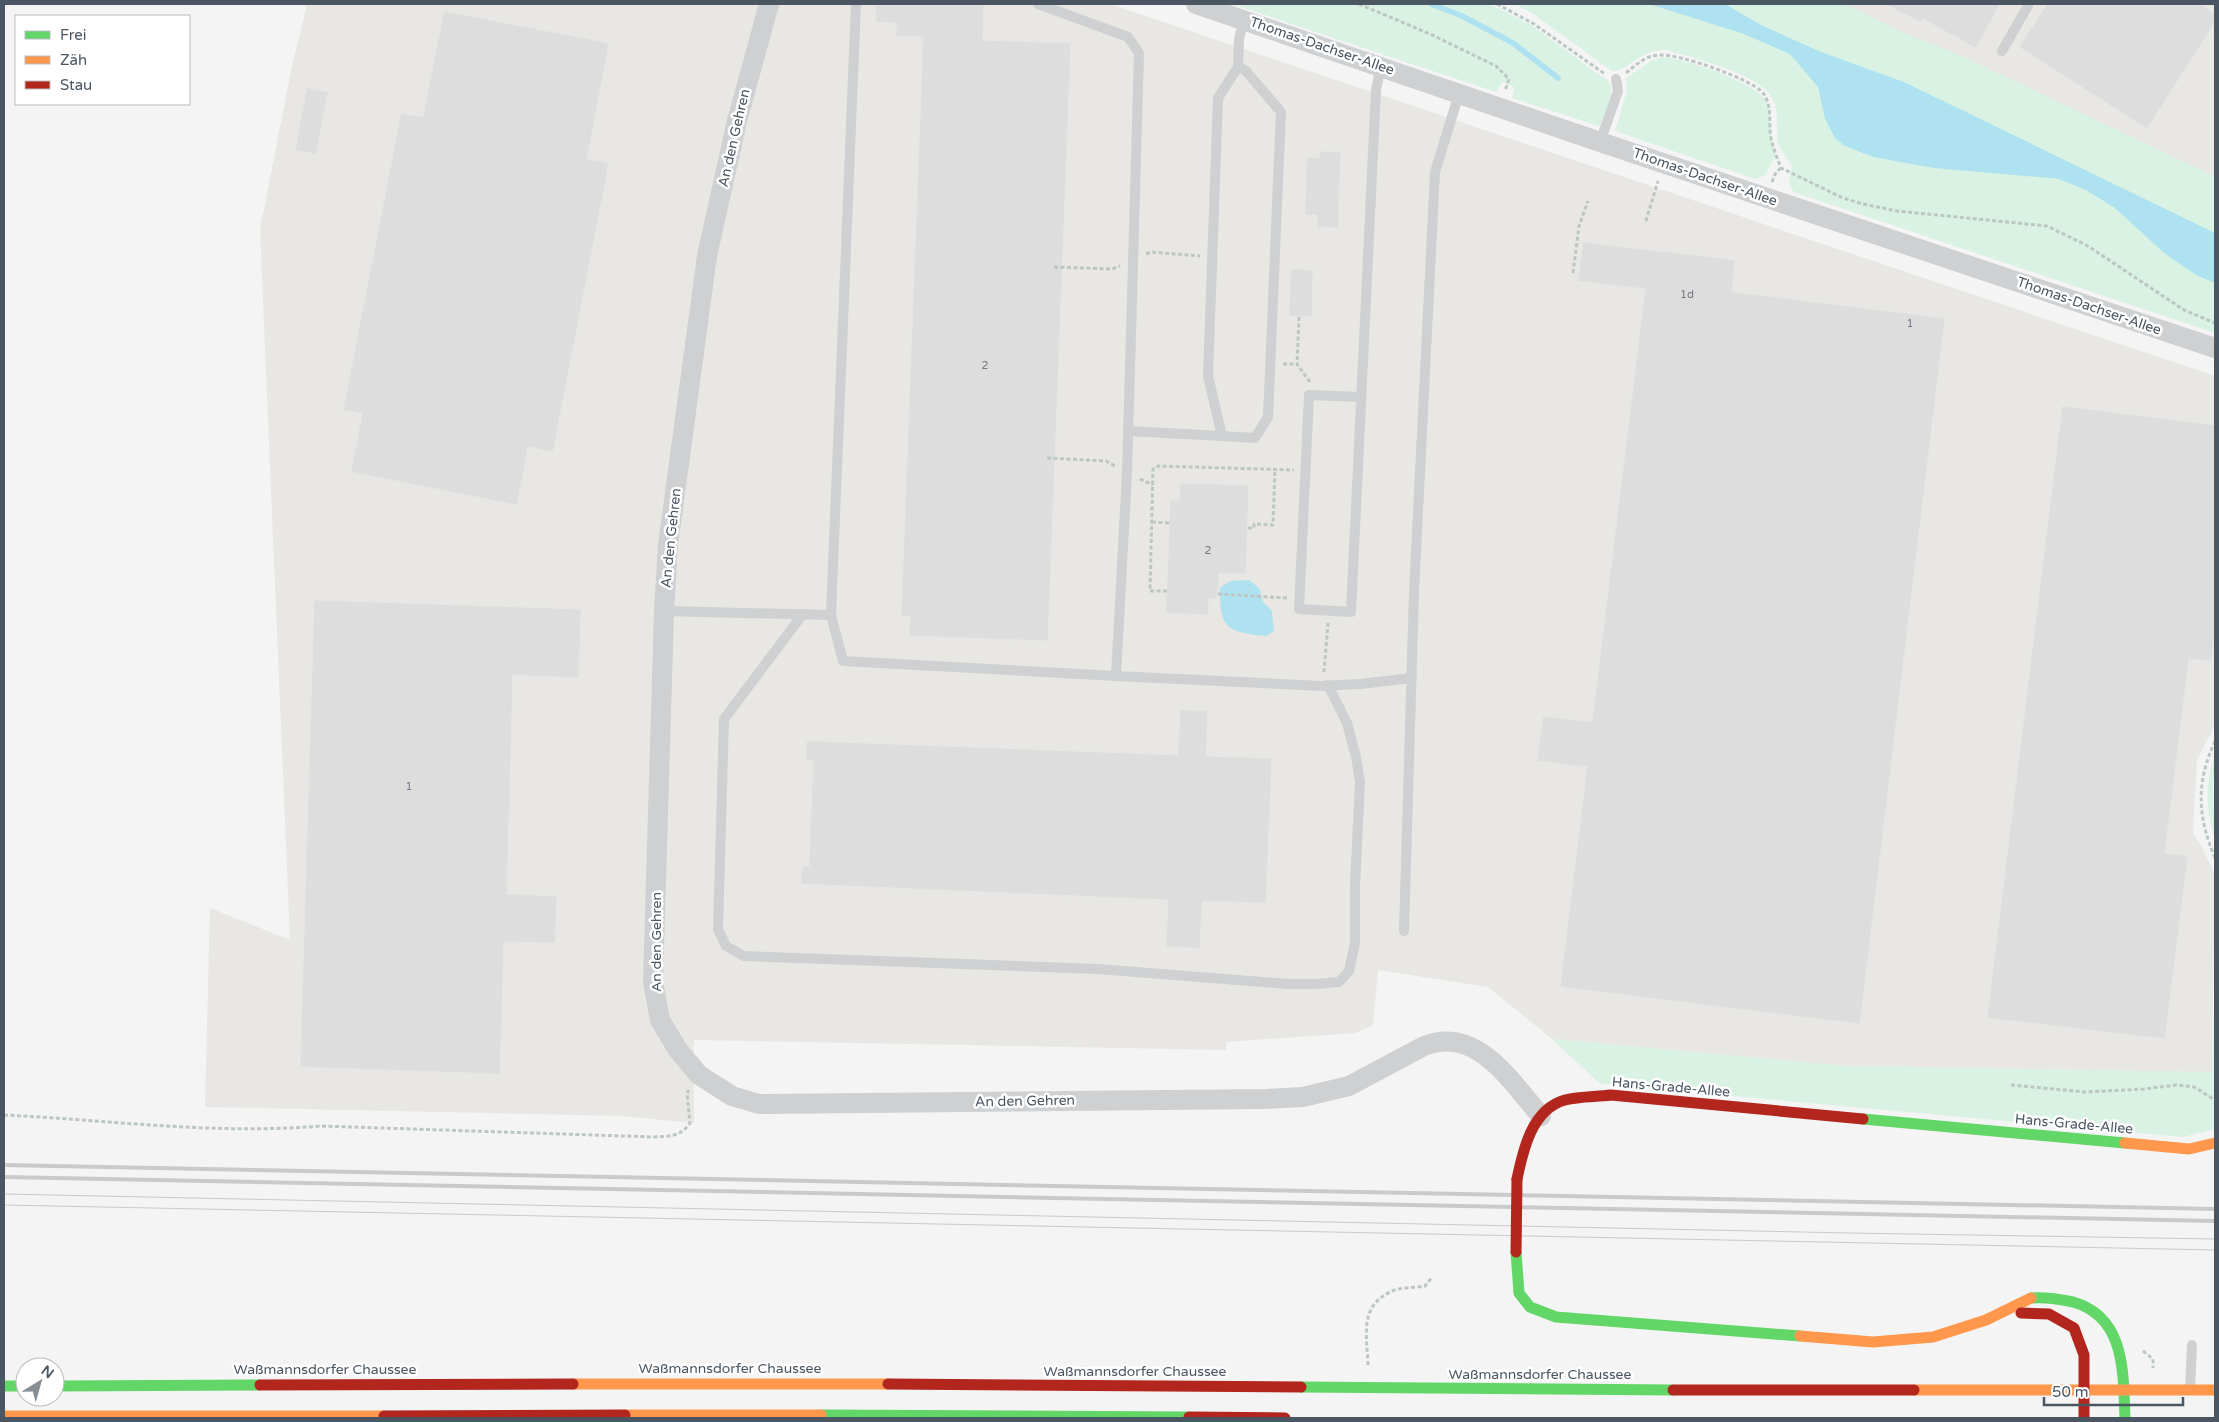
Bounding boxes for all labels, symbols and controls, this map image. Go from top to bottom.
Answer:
street label: Thomas-Dachser-Allee [1248,13,1396,79]
legend [15,15,190,105]
text: Frei [60,26,86,44]
text: Zäh [60,51,87,69]
text: Stau [60,76,92,94]
street label: An den Gehren [714,87,754,189]
street label: Thomas-Dachser-Allee [1631,144,1779,210]
street label: Thomas-Dachser-Allee [2015,273,2163,339]
house number: 1d [1680,288,1694,301]
house number: 1 [1907,317,1913,330]
house number: 2 [982,359,989,372]
street label: An den Gehren [657,487,685,589]
house number: 2 [1205,544,1212,557]
house number: 1 [406,780,412,793]
street label: An den Gehren [648,892,665,992]
street label: Hans-Grade-Allee [1611,1073,1731,1101]
street label: An den Gehren [975,1092,1075,1110]
street label: Hans-Grade-Allee [2014,1110,2134,1138]
north arrow [15,1357,65,1407]
street label: Waßmannsdorfer Chaussee [639,1360,822,1377]
street label: Waßmannsdorfer Chaussee [234,1361,417,1378]
text: N [38,1362,57,1382]
street label: Waßmannsdorfer Chaussee [1044,1363,1227,1380]
street label: Waßmannsdorfer Chaussee [1449,1366,1632,1383]
scale bar [2044,1374,2183,1406]
text: 50 m [2052,1383,2089,1401]

